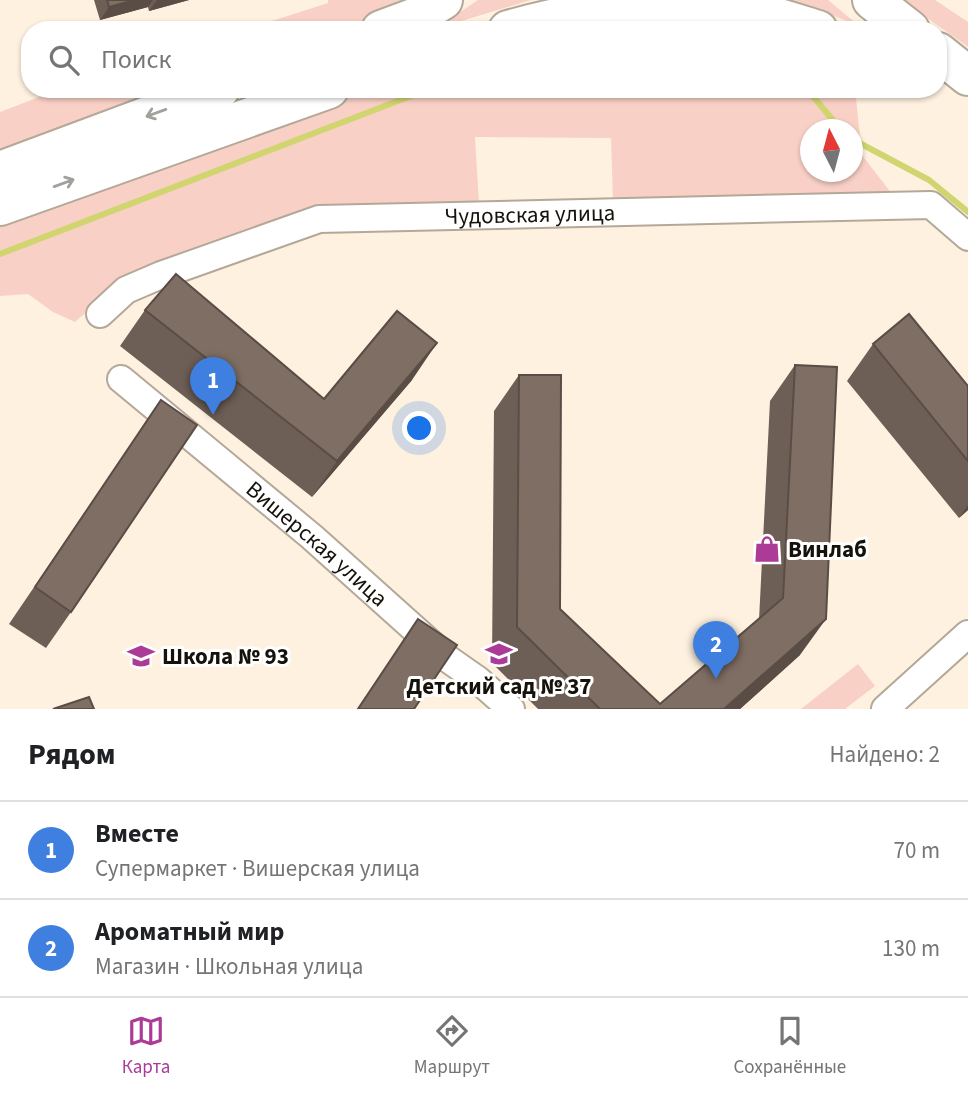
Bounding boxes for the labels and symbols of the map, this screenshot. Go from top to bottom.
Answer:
one-way arrow [145,108,167,120]
north arrow [800,119,863,182]
one-way arrow [53,176,75,188]
street label: Чудовская улица [444,196,616,233]
pin: 1 [190,357,236,415]
your location [402,411,436,445]
street label: Вишерская улица [239,473,395,615]
place label: Винлаб [788,533,867,566]
shop icon: Винлаб [752,534,782,564]
pin: 2 [693,621,739,679]
school or university icon: Детский сад № 37 [484,639,514,669]
place label: Школа № 93 [162,640,289,673]
school or university icon: Школа № 93 [126,641,156,671]
place label: Детский сад № 37 [407,670,591,703]

